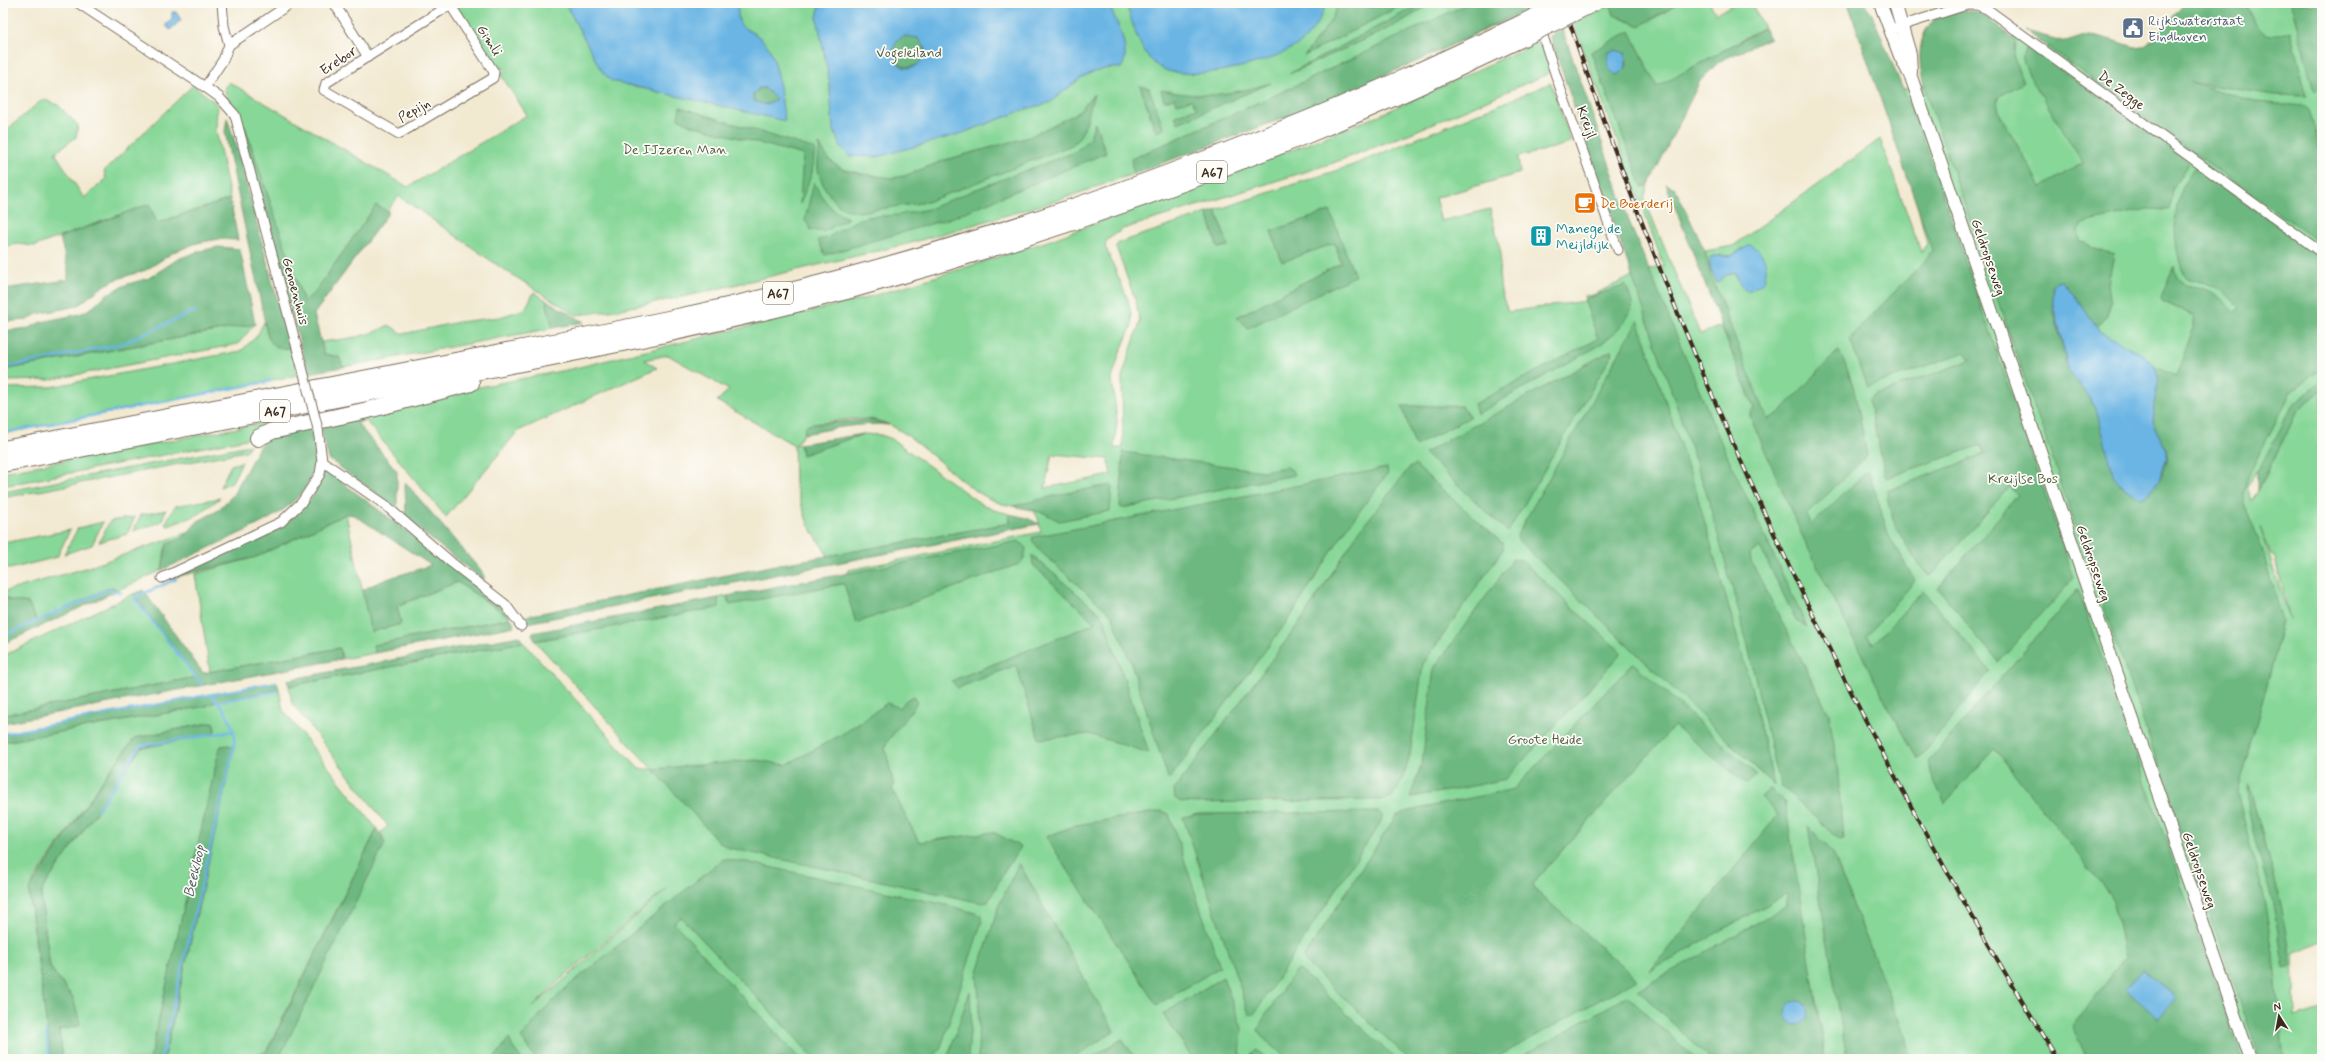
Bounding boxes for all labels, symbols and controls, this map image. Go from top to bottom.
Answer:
place label: Rijkswaterstaat Eindhoven [2148,12,2244,46]
public building icon: Rijkswaterstaat Eindhoven [2120,15,2146,41]
street label: Gimli [472,21,506,60]
street label: Erebor [317,42,361,80]
park label: Vogeleiland [876,44,942,64]
street label: De Zegge [2094,67,2149,115]
street label: Pepijn [395,94,434,127]
street label: Kreijl [1572,104,1600,141]
park label: De IJzeren Man [623,141,727,159]
road number: A67 [1197,161,1227,183]
cafe icon: De Boerderij [1572,190,1598,216]
place label: De Boerderij [1600,195,1673,213]
street label: Geldropseweg [1966,216,2010,298]
place label: Manege de Meijldijk [1556,220,1621,254]
building icon: Manege de Meijldijk [1528,223,1554,249]
street label: Genoenhuis [277,255,313,327]
road number: A67 [763,282,793,304]
road number: A67 [260,400,290,422]
park label: Kreijlse Bos [1988,470,2058,488]
street label: Geldropseweg [2071,522,2115,604]
park label: Groote Heide [1508,731,1582,749]
street label: Geldropseweg [2177,829,2221,911]
water label: Beekloop [179,842,211,899]
north arrow [2259,996,2299,1036]
text: N [2272,1000,2282,1015]

